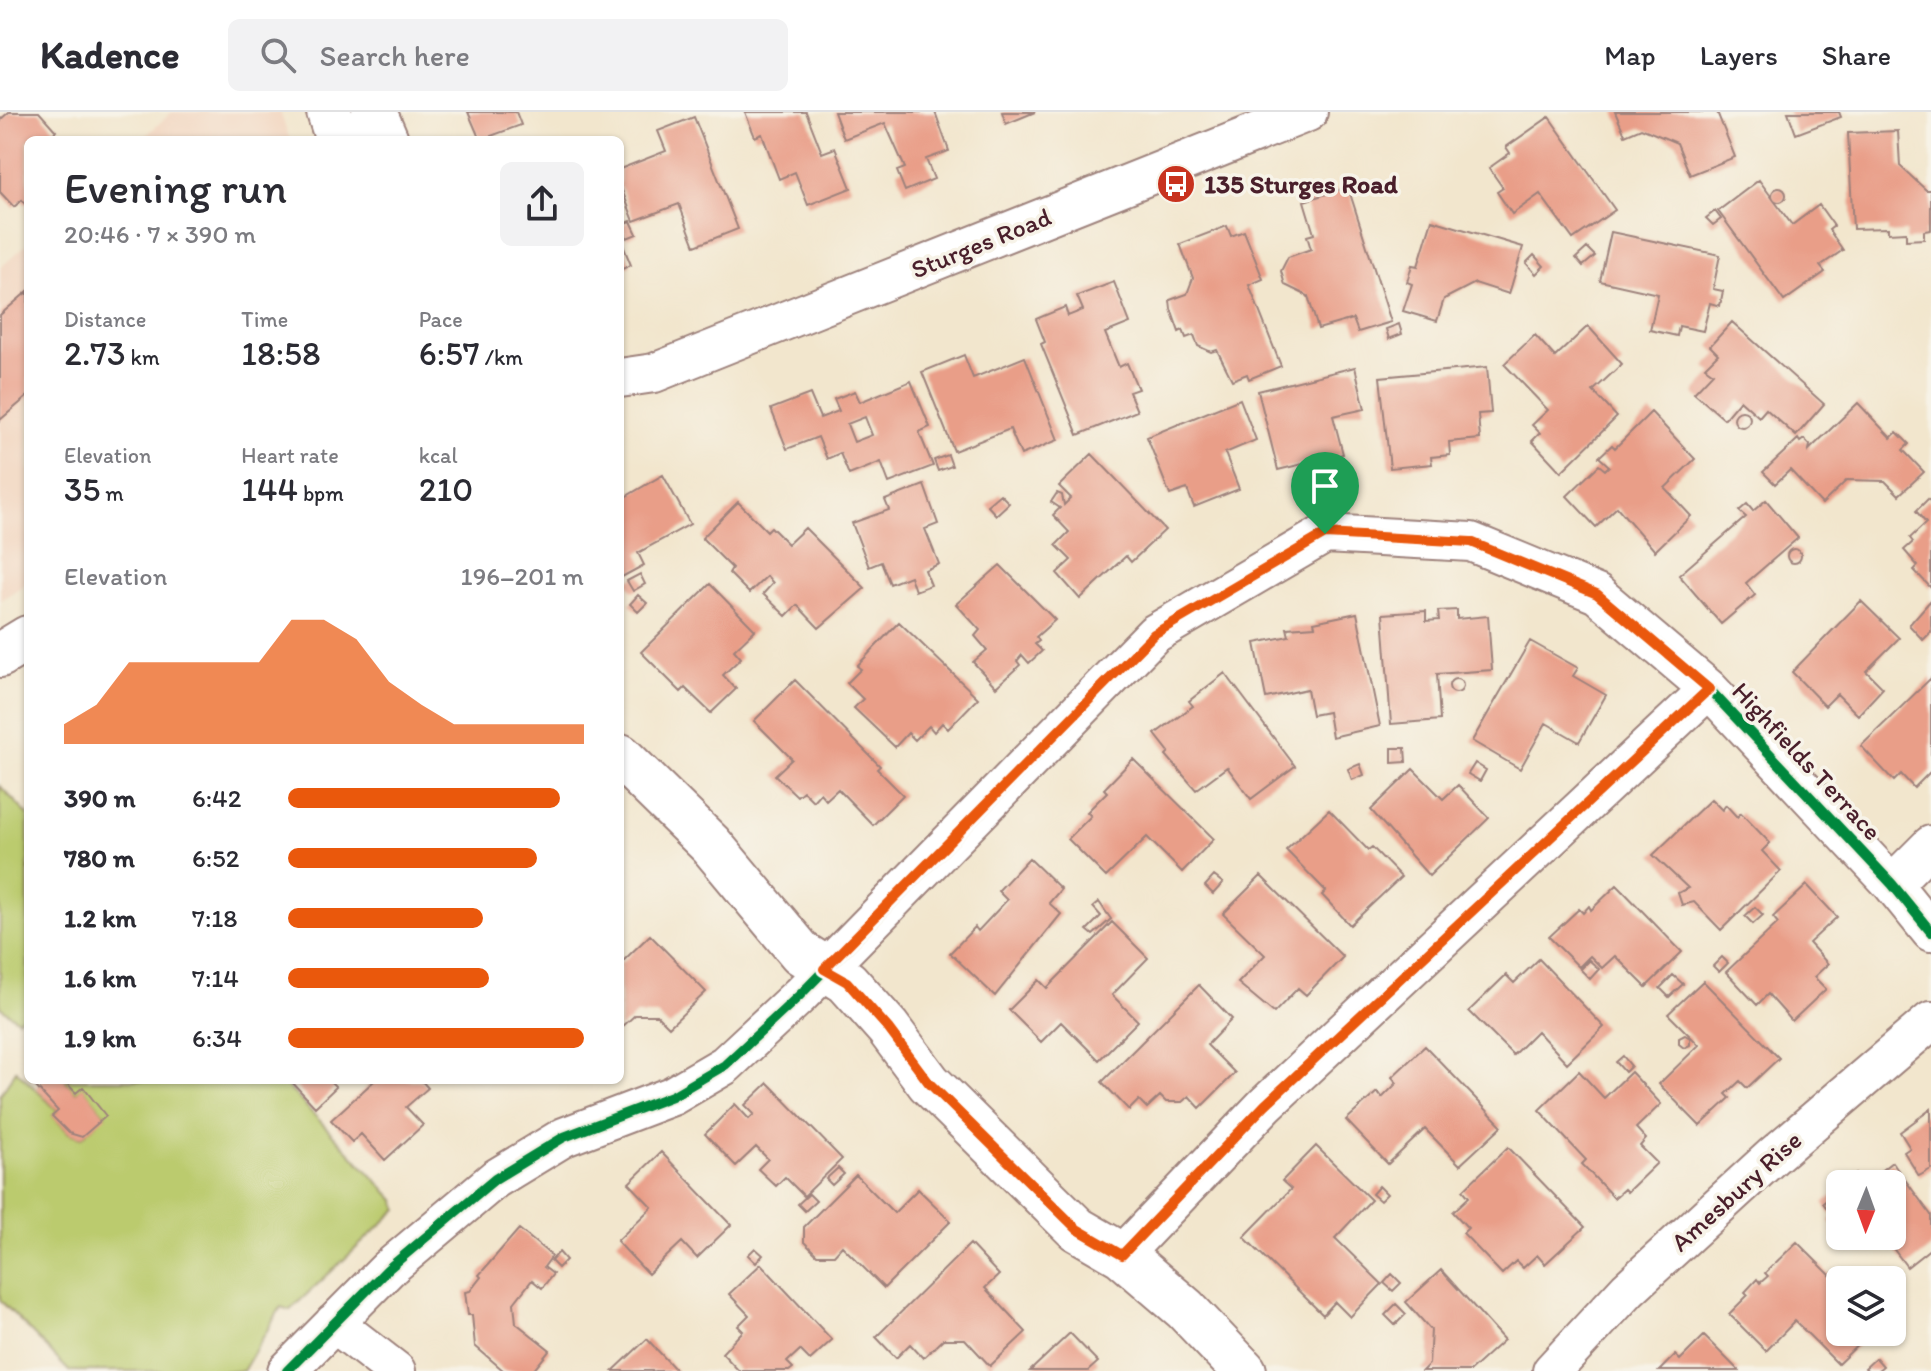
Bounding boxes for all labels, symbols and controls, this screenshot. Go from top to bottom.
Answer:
search box [228,19,788,91]
text: Kadence [40,32,180,78]
icon: search [256,33,300,77]
text: Search here [320,37,470,74]
text: Map [1604,38,1656,72]
text: Layers [1700,38,1778,72]
text: Share [1822,38,1891,72]
text: Evening run [64,161,287,214]
button: share [500,162,584,246]
bus stop icon: 135 Sturges Road [1155,163,1197,205]
place label: 135 Sturges Road [1204,168,1399,200]
street label: Sturges Road [906,200,1056,286]
text: 20:46 · 7 × 390 m [64,218,256,250]
text: Distance [64,306,146,333]
text: Time [241,306,288,333]
text: Pace [419,306,463,333]
text: 2.73 [64,333,126,374]
text: 18:58 [241,333,321,374]
text: 6:57 [419,333,480,374]
text: km [126,344,160,371]
text: /km [480,344,523,371]
text: Elevation [64,442,151,469]
text: Heart rate [241,442,339,469]
text: kcal [419,442,458,469]
pin [1291,452,1359,534]
icon: arrive [1303,464,1347,508]
text: 35 [64,469,100,510]
text: 144 [241,469,298,510]
text: 210 [419,469,473,510]
text: m [100,480,124,507]
text: bpm [298,480,344,507]
text: Elevation [64,560,167,592]
text: 196–201 m [461,560,584,592]
street label: Highfields Terrace [1725,675,1889,847]
text: 390 m [64,782,136,814]
text: 6:42 [192,782,241,814]
text: 780 m [64,842,135,874]
text: 6:52 [192,842,239,874]
text: 1.2 km [64,902,136,934]
text: 7:18 [192,902,238,934]
text: 1.6 km [64,962,136,994]
text: 7:14 [192,962,239,994]
text: 1.9 km [64,1022,136,1054]
text: 6:34 [192,1022,242,1054]
street label: Amesbury Rise [1664,1124,1808,1258]
north arrow [1826,1170,1906,1250]
map controls [1826,1170,1906,1346]
button: layers [1826,1266,1906,1346]

